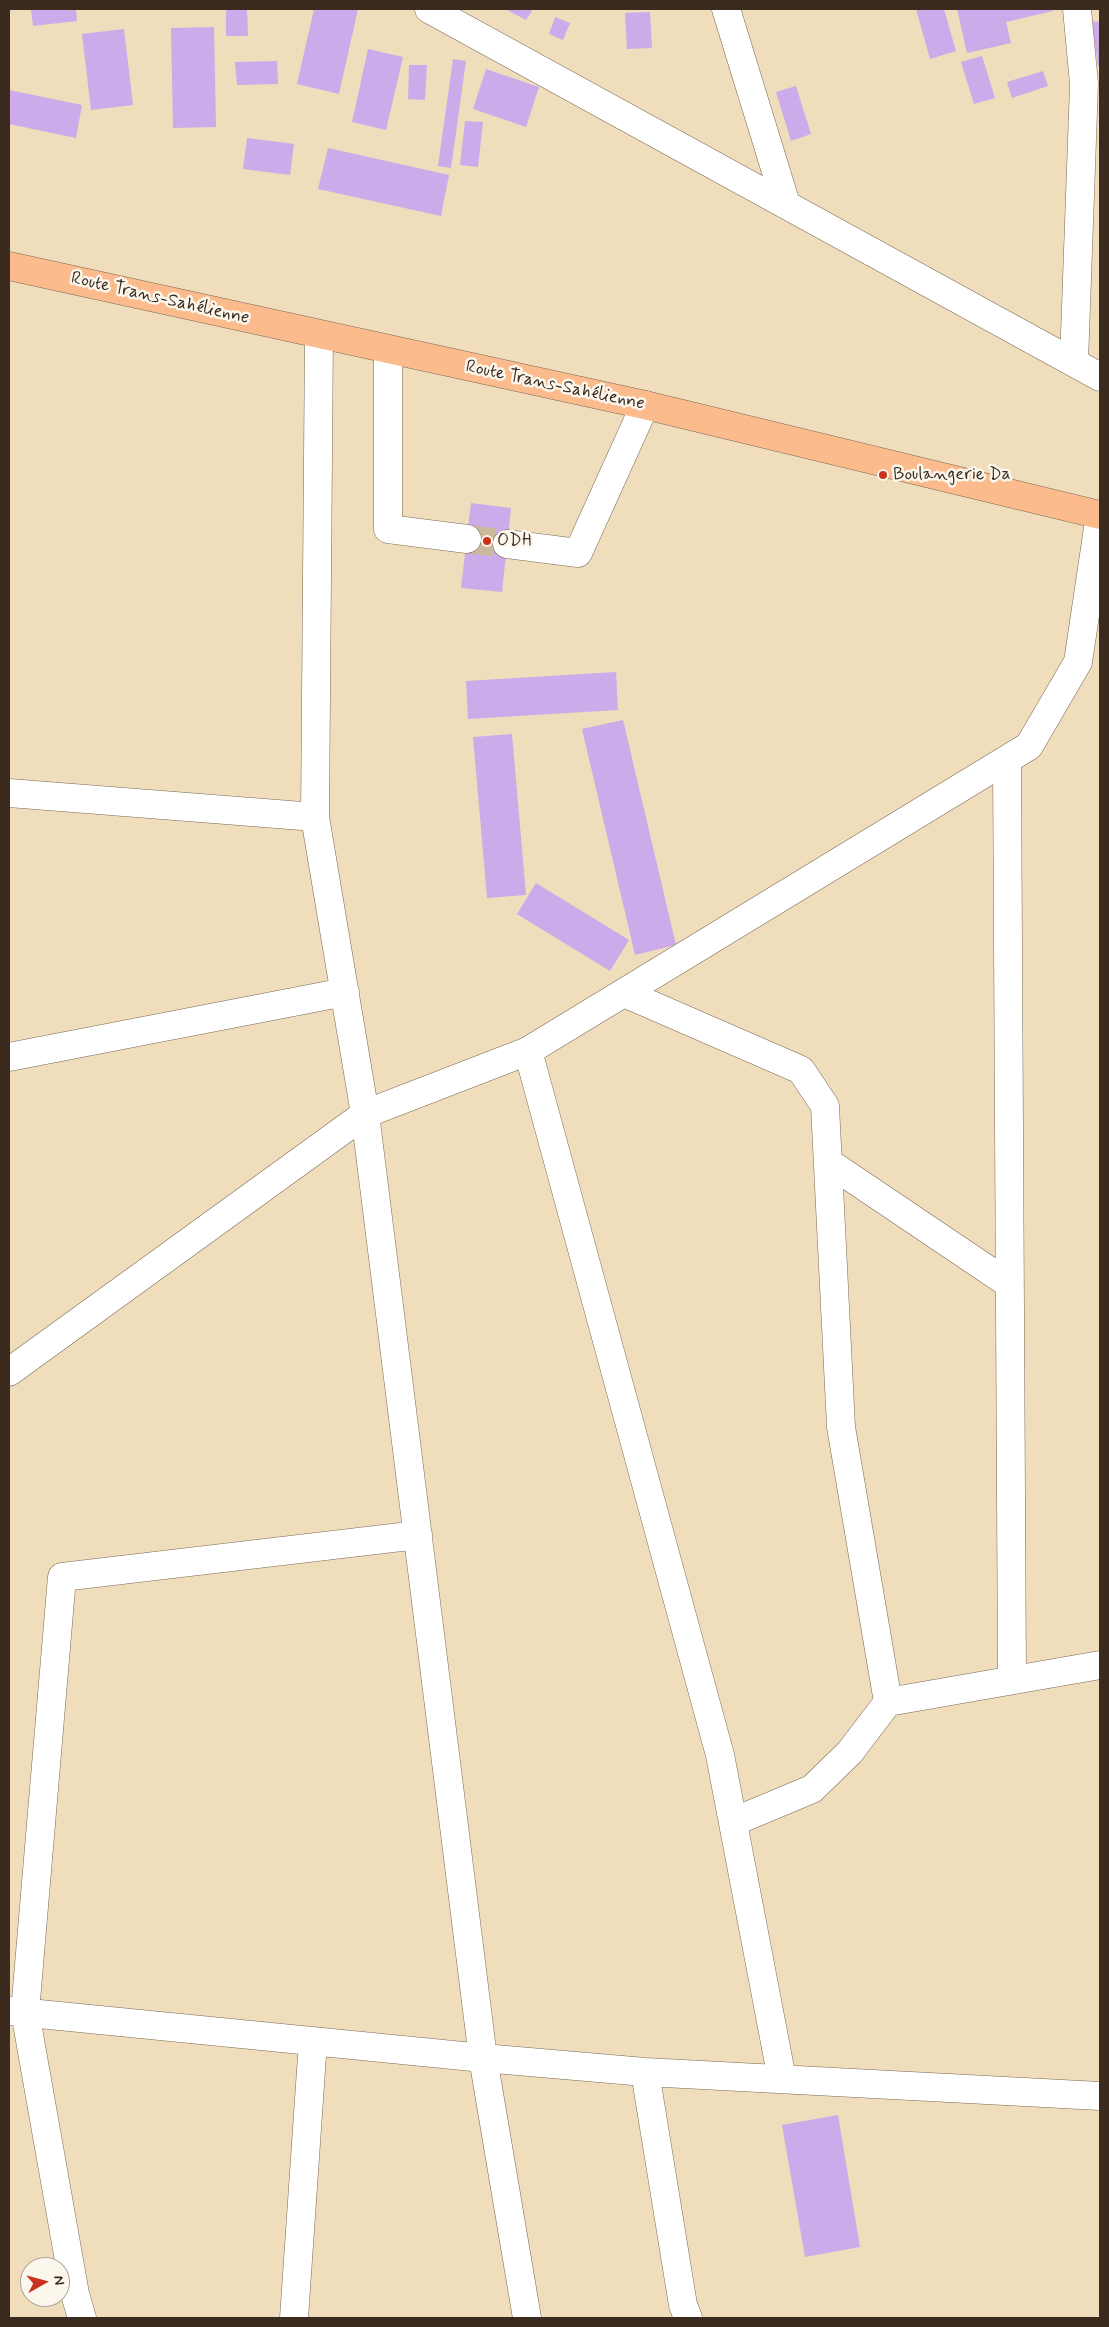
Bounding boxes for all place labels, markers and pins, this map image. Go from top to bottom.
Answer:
place label: Boulangerie Da [893,464,1011,486]
marker: Boulangerie Da [877,469,889,481]
place label: ODH [497,530,532,552]
marker: ODH [481,535,493,547]

